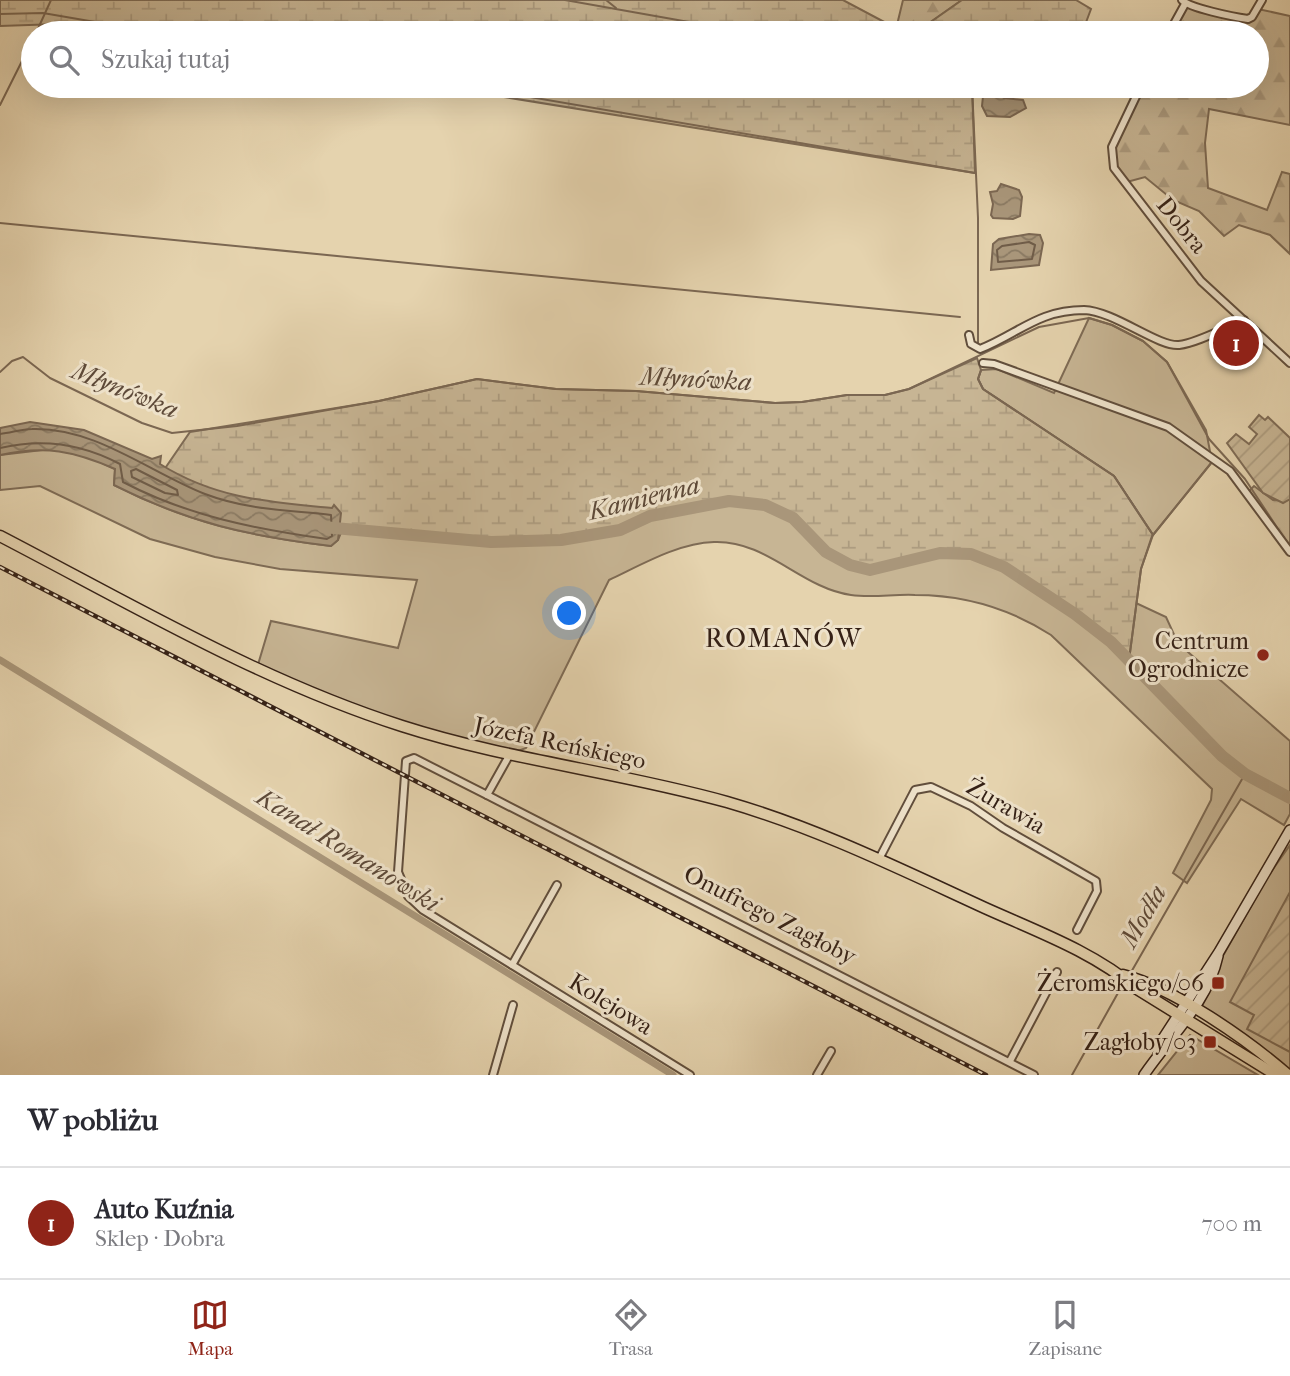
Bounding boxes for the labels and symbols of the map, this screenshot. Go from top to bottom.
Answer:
street label: Dobra [1151,191,1214,259]
pin: 1 [1213,317,1259,369]
water label: Młynówka [66,354,183,425]
water label: Młynówka [637,360,753,397]
water label: Kamienna [583,469,703,527]
your location [552,596,586,630]
district label: ROMANÓW [705,622,863,654]
place label: Centrum Ogrodnicze [1128,627,1249,683]
marker: Centrum Ogrodnicze [1255,647,1271,663]
street label: Józefa Reńskiego [469,711,649,775]
street label: Żurawia [961,771,1052,840]
water label: Kanał Romanowski [249,780,447,920]
street label: Onufrego Zagłoby [679,859,862,971]
water label: Modła [1112,879,1173,954]
street label: Kolejowa [564,967,659,1041]
place label: Żeromskiego/06 [1037,968,1205,997]
marker: Żeromskiego/06 [1210,975,1226,991]
place label: Zagłoby/03 [1084,1028,1196,1056]
marker: Zagłoby/03 [1202,1034,1218,1050]

